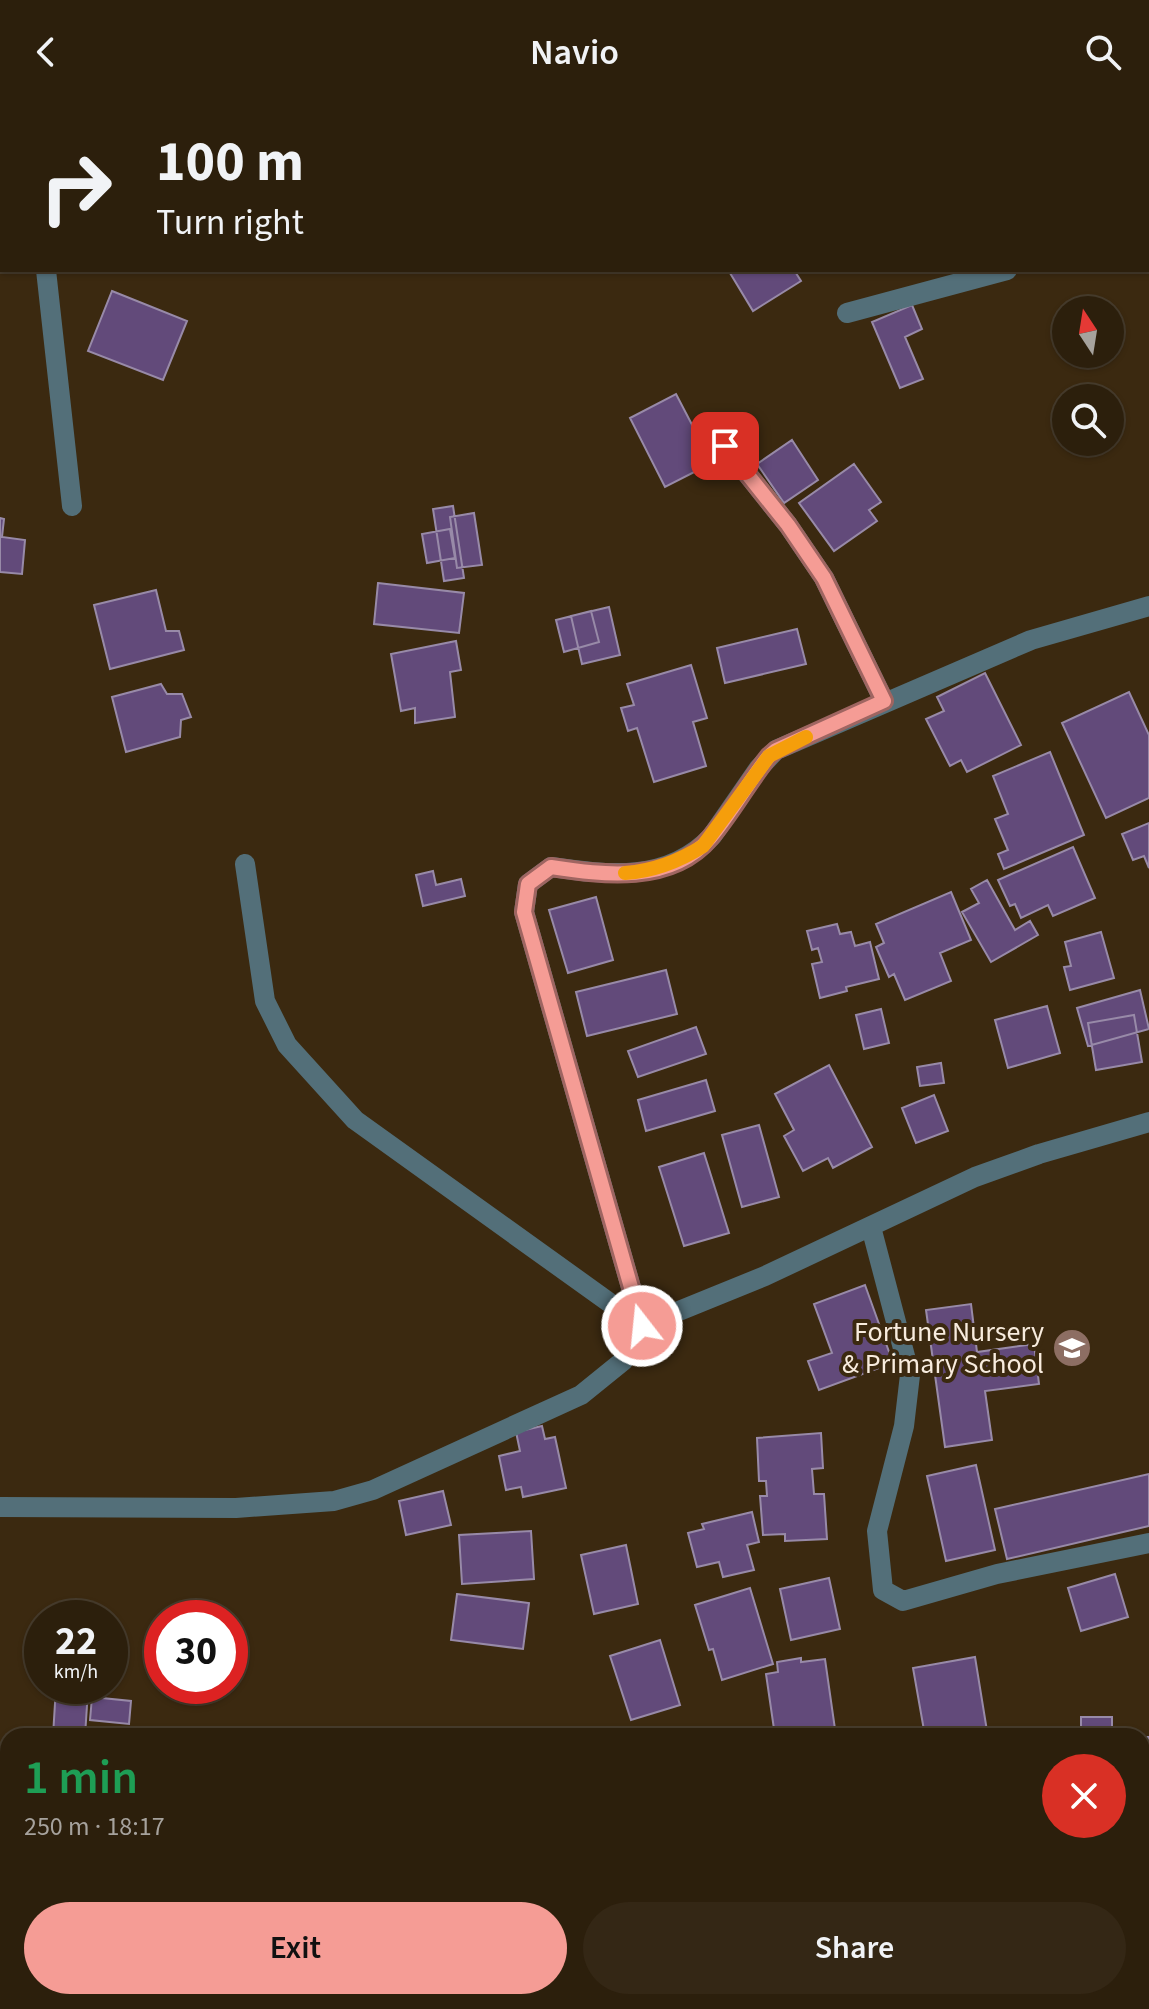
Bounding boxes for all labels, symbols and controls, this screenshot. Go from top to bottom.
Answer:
text: Navio [530,27,619,78]
icon: back [24,30,68,74]
icon: search [1081,30,1125,74]
text: 100 m [156,123,304,202]
icon: right [24,136,128,240]
text: Turn right [156,197,304,248]
north arrow [1052,296,1124,368]
map controls [1052,296,1124,456]
button: search [1052,384,1124,456]
pin [691,412,759,480]
icon: arrive [703,424,747,468]
position arrow [600,1284,684,1368]
place label: Fortune Nursery & Primary School [842,1312,1044,1384]
school or university icon: Fortune Nursery & Primary School [1051,1327,1093,1369]
speed limit sign: 30 [144,1600,248,1704]
text: 22 [55,1613,97,1670]
text: km/h [54,1658,98,1686]
text: 1 min [24,1744,138,1812]
button: close [1042,1754,1126,1838]
text: 250 m · 18:17 [24,1808,165,1845]
button: Exit [24,1902,567,1994]
button: Share [583,1902,1126,1994]

